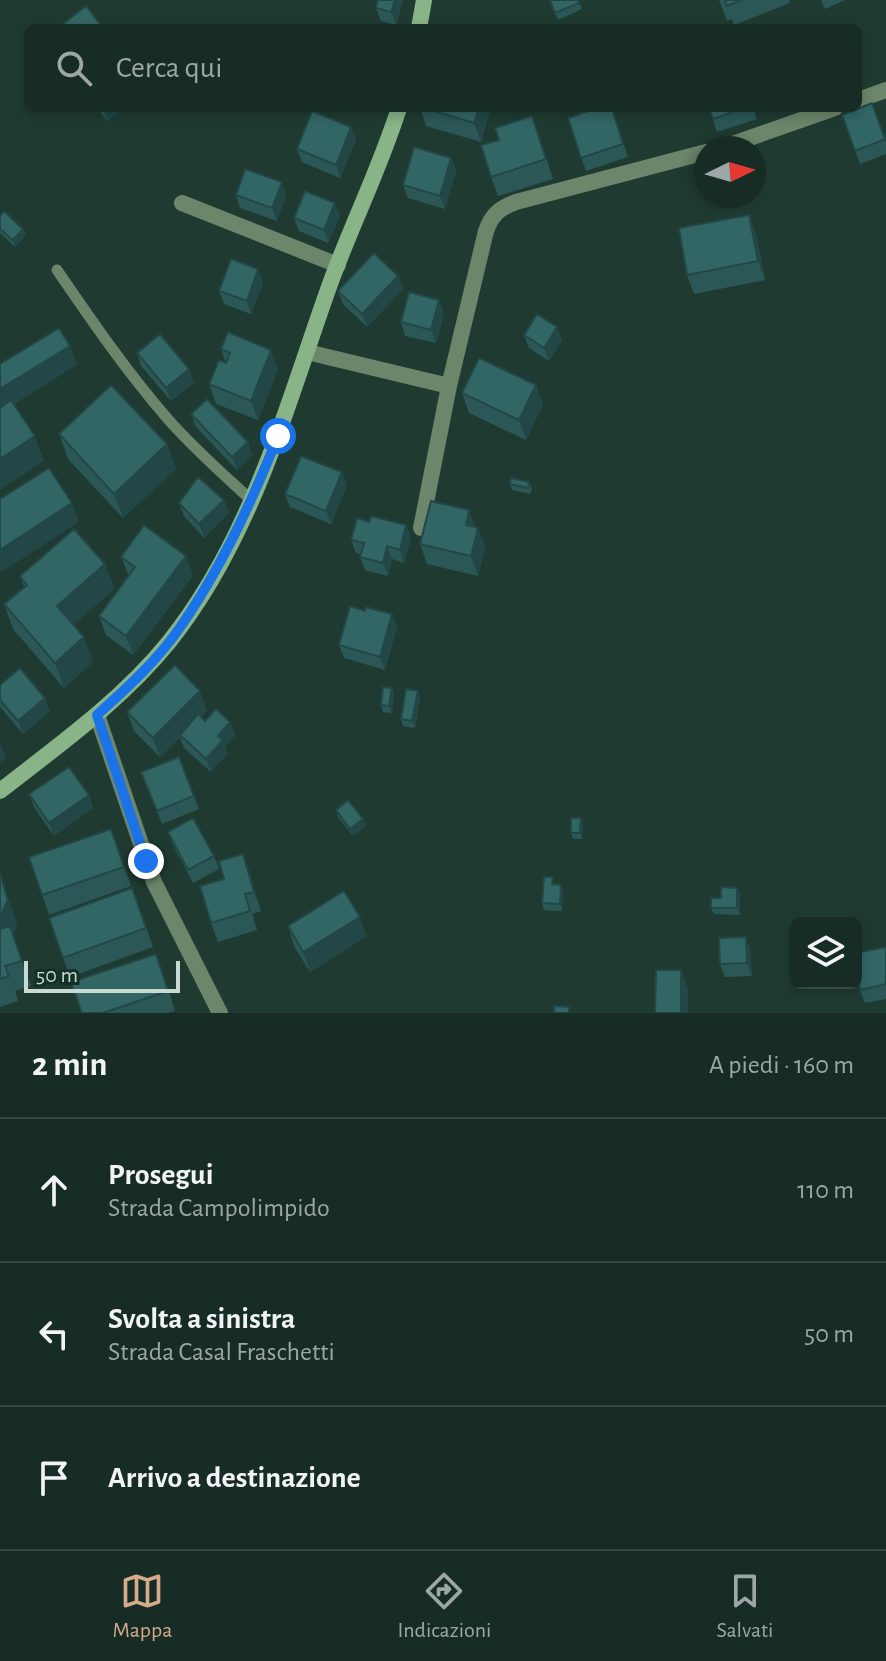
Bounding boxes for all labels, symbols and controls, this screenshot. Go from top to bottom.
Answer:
search box [24,24,862,112]
icon: search [52,46,96,90]
text: Cerca qui [116,53,222,83]
north arrow [694,136,766,208]
route start [260,418,296,454]
route end [128,843,164,879]
map controls [790,917,862,989]
button: layers [790,917,862,989]
scale bar [24,957,180,993]
text: 50 m [36,964,78,986]
text: 2 min [32,1048,107,1082]
text: A piedi · 160 m [709,1052,854,1078]
text: Prosegui [108,1160,214,1190]
icon: ahead [32,1168,76,1212]
text: 110 m [797,1177,854,1203]
text: Strada Campolimpido [108,1195,330,1221]
text: Svolta a sinistra [108,1304,295,1334]
icon: left [32,1312,76,1356]
text: 50 m [804,1321,854,1347]
text: Strada Casal Fraschetti [108,1339,335,1365]
icon: arrive [32,1456,76,1500]
text: Arrivo a destinazione [108,1463,361,1493]
tab: Mappa [113,1569,172,1643]
tab: Indicazioni [398,1569,491,1643]
tab: Salvati [716,1569,773,1643]

